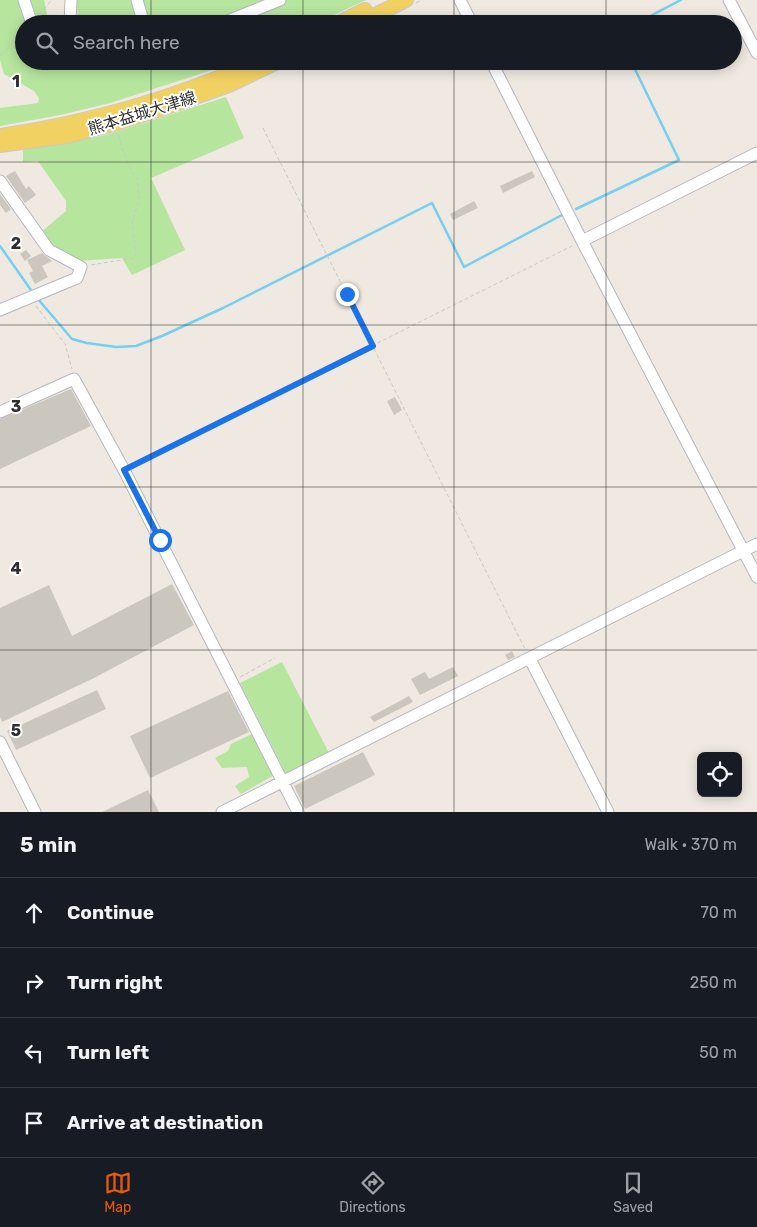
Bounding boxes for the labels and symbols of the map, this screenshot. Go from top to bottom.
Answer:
text: 1 [12,72,20,91]
street label: 熊本益城大津線 [86,88,198,138]
text: 2 [11,234,21,253]
route end [336,283,359,306]
text: 3 [11,397,21,416]
route start [149,529,172,552]
text: 4 [11,559,22,578]
text: 5 [11,721,21,740]

